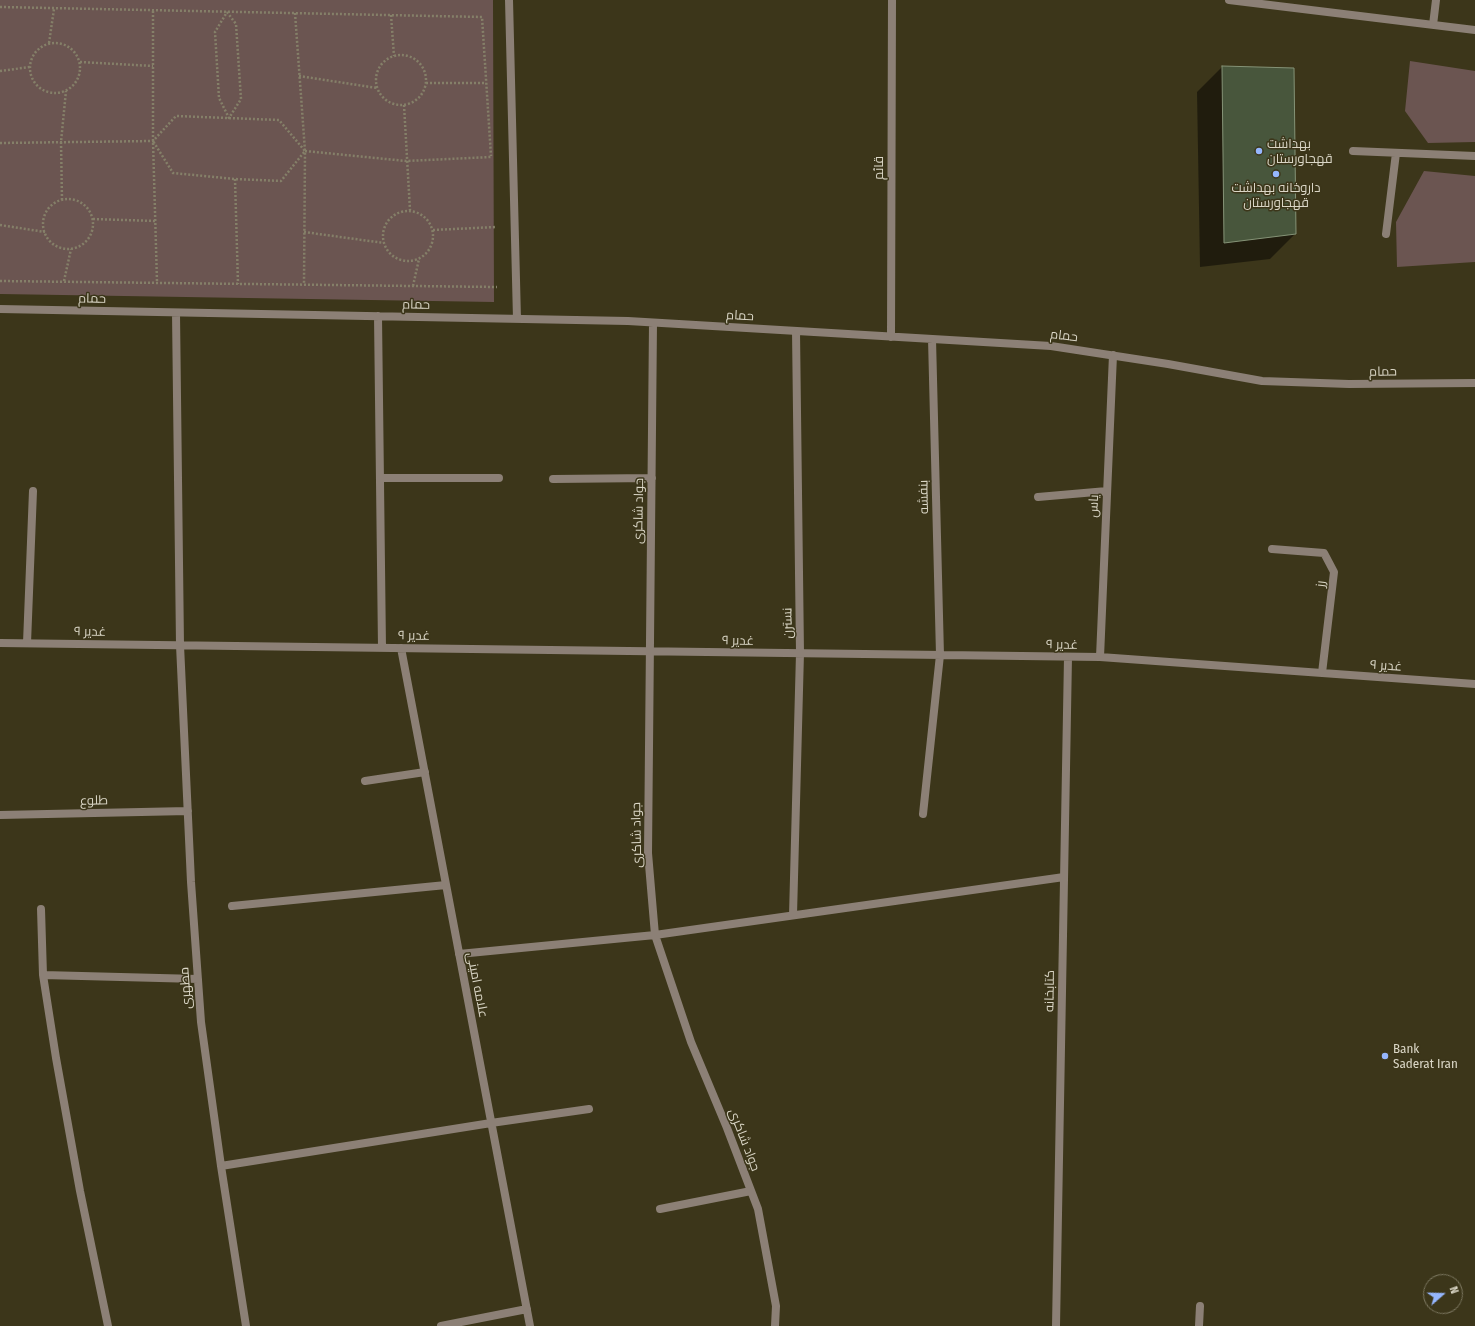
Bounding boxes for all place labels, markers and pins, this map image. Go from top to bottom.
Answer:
place label: بهداشت قهجاورستان [1267,136,1333,167]
marker: بهداشت قهجاورستان [1254,146,1264,156]
marker: داروخانه بهداشت قهجاورستان [1271,169,1281,179]
place label: داروخانه بهداشت قهجاورستان [1231,180,1321,211]
place label: Bank Saderat Iran [1393,1041,1458,1072]
marker: Bank Saderat Iran [1380,1051,1390,1061]

